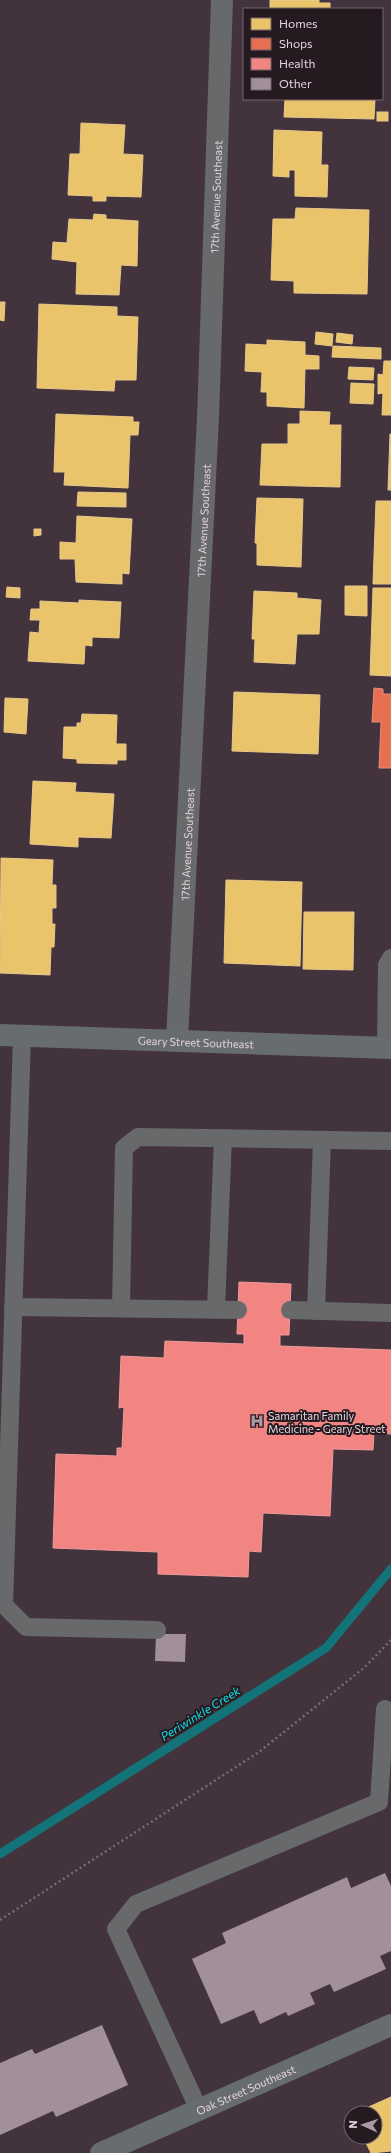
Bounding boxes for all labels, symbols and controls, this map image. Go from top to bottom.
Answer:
legend [243,8,383,100]
text: Homes [279,16,317,30]
text: Shops [279,36,313,50]
text: Health [279,56,315,70]
text: Other [279,76,312,90]
street label: 17th Avenue Southeast [207,140,224,254]
street label: 17th Avenue Southeast [194,463,212,578]
street label: 17th Avenue Southeast [177,787,196,901]
street label: Geary Street Southeast [138,1033,255,1050]
place label: Samaritan Family Medicine - Geary Street [268,1409,386,1435]
hospital icon: Samaritan Family Medicine - Geary Street [249,1413,265,1429]
water label: Periwinkle Creek [158,1683,243,1743]
street label: Oak Street Southeast [194,2061,298,2117]
north arrow [343,2105,383,2145]
text: N [346,2120,359,2129]

